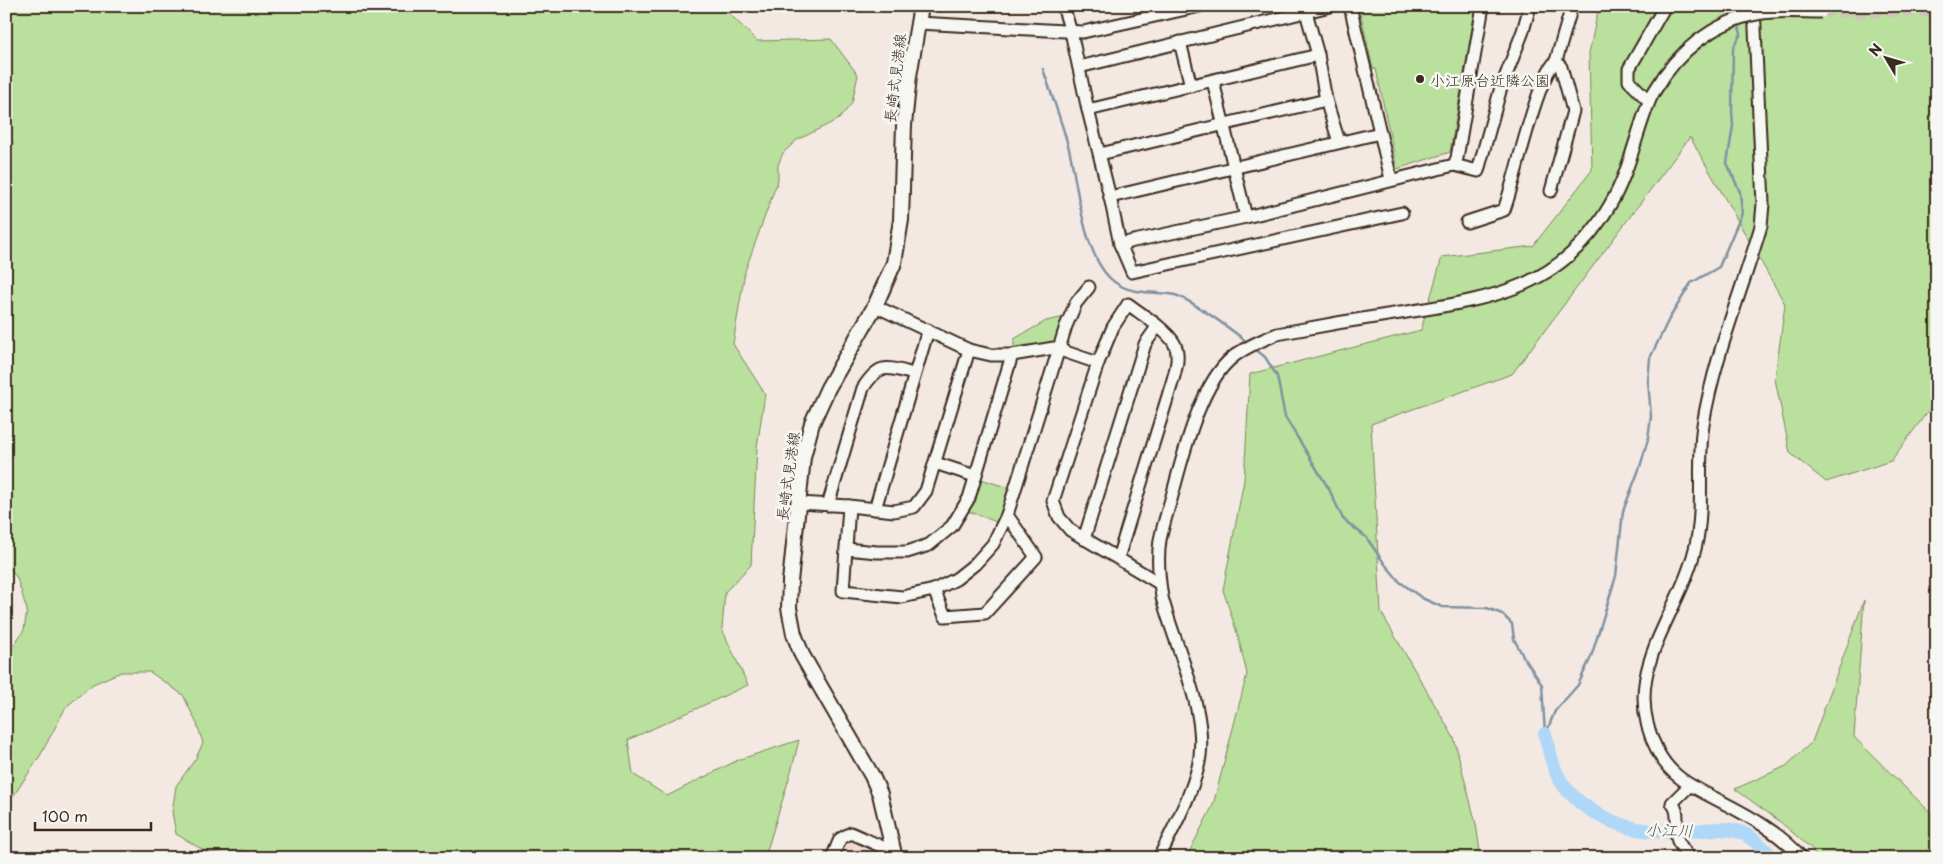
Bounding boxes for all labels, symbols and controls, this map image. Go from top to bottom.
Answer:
street label: 長崎式見港線 [877,32,911,124]
north arrow [1860,32,1910,82]
text: N [1864,39,1887,61]
place label: 小江原台近隣公園 [1430,68,1550,91]
marker: 小江原台近隣公園 [1414,73,1426,85]
street label: 長崎式見港線 [769,430,805,522]
scale bar [35,799,151,831]
text: 100 m [42,804,88,827]
water label: 小江川 [1645,817,1693,841]

